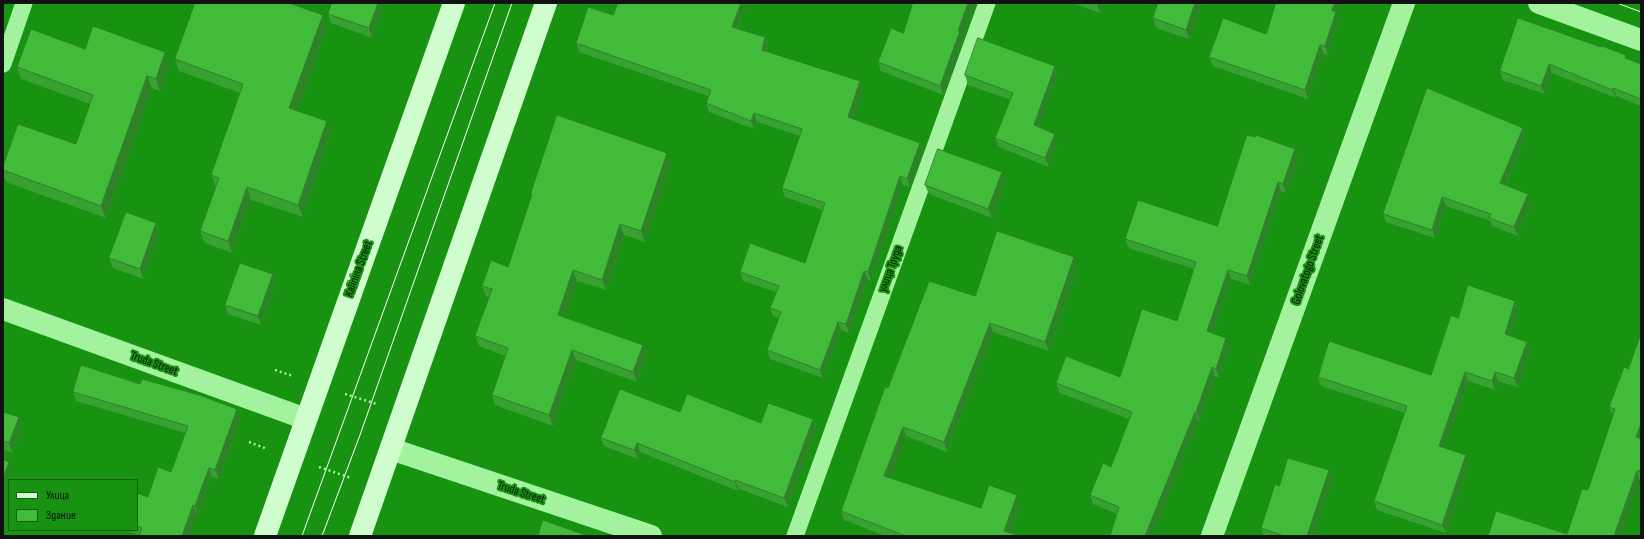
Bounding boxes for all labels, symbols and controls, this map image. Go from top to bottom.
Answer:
street label: Golovatogo Street [1289,233,1327,307]
street label: Kalinina Street [342,239,376,299]
street label: улица Труда [876,244,906,294]
street label: Truda Street [128,349,180,379]
legend [8,479,138,531]
street label: Truda Street [495,479,547,507]
text: Улица [46,488,69,503]
text: Здание [46,508,76,523]

